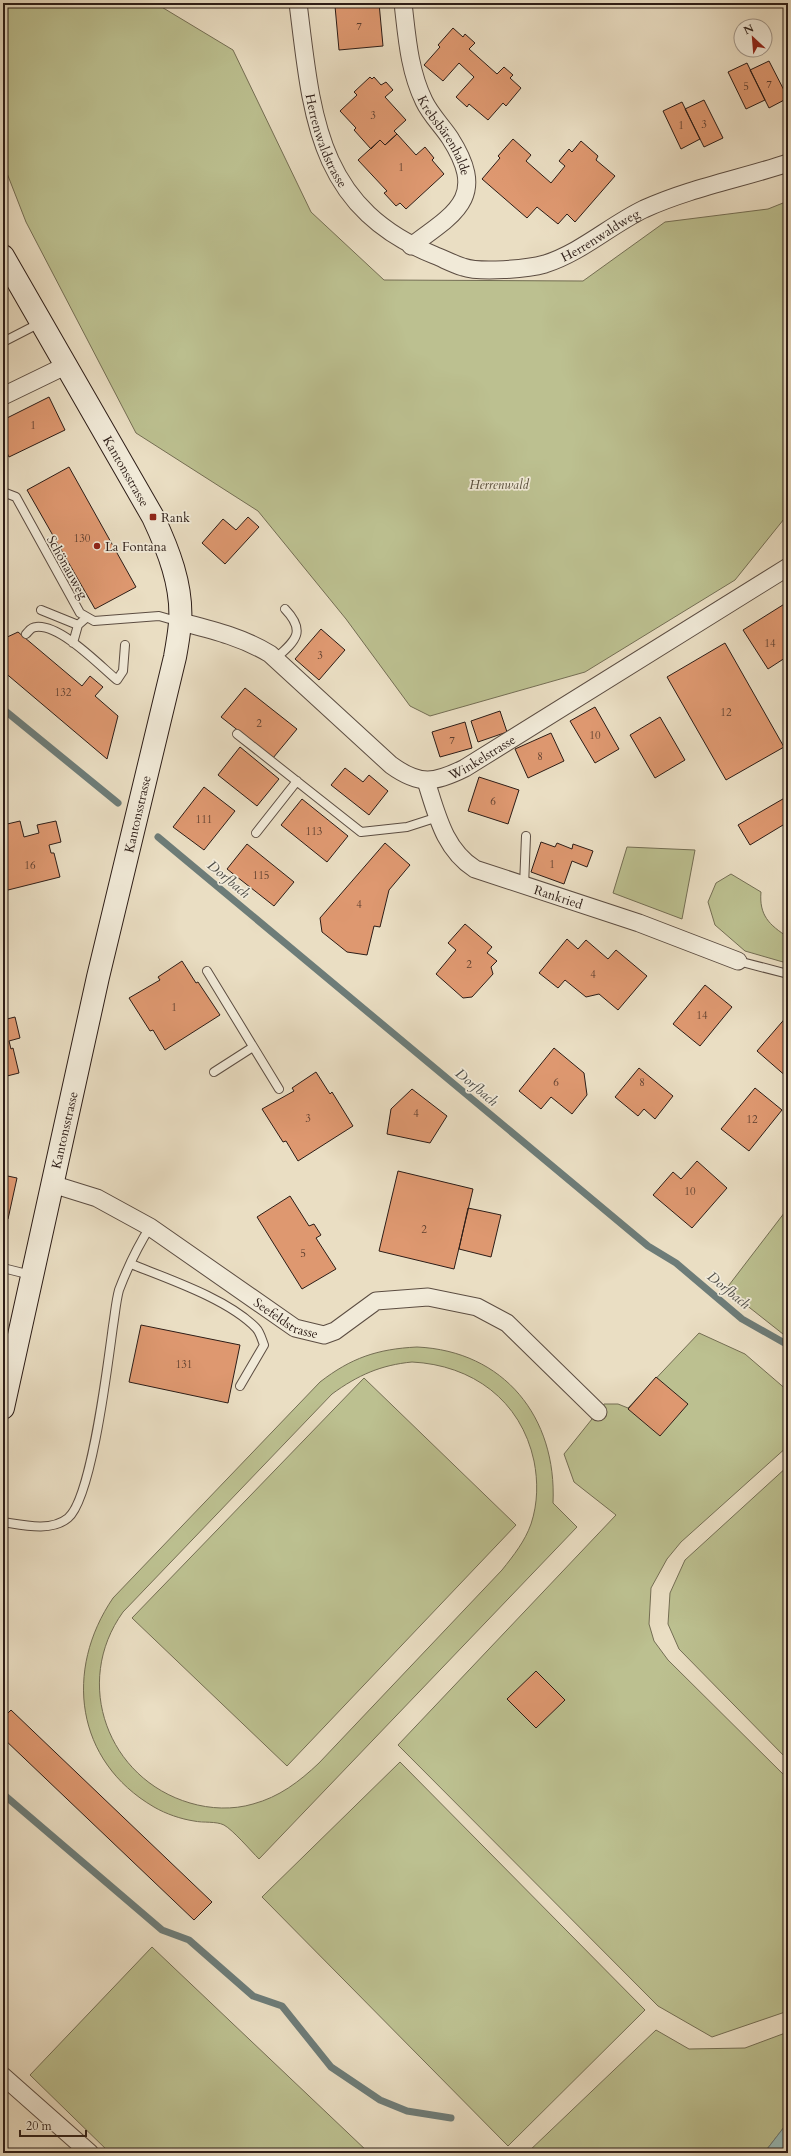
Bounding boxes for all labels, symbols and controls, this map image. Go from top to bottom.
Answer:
north arrow [733,18,773,58]
house number: 7 [356,19,362,34]
text: N [741,20,757,38]
house number: 7 [766,77,772,92]
house number: 5 [743,79,749,94]
street label: Herrenwaldstrasse [301,92,351,192]
street label: Krebsbärenhalde [413,93,474,177]
house number: 3 [370,108,376,123]
house number: 3 [701,117,707,132]
house number: 1 [678,118,684,133]
house number: 1 [398,160,404,175]
street label: Herrenwaldweg [558,204,644,267]
house number: 1 [30,418,36,433]
street label: Kantonsstrasse [98,433,153,510]
park label: Herrenwald [469,476,529,494]
place label: Rank [161,509,190,527]
marker: Rank [148,512,158,522]
house number: 130 [74,531,91,546]
street label: Schönauweg [42,532,92,603]
place label: La Fontana [105,538,167,556]
marker: La Fontana [92,541,102,551]
house number: 14 [764,636,776,651]
house number: 3 [317,648,323,663]
house number: 132 [55,685,72,700]
house number: 12 [720,705,732,720]
house number: 2 [256,716,262,731]
house number: 10 [589,728,601,743]
street label: Winkelstrasse [445,731,519,785]
house number: 7 [449,733,455,748]
house number: 8 [537,749,543,764]
street label: Kantonsstrasse [120,774,156,855]
house number: 6 [490,794,496,809]
house number: 111 [196,812,212,827]
house number: 113 [306,824,323,839]
water label: Dorfbach [203,856,254,903]
house number: 1 [549,857,555,872]
house number: 16 [24,858,36,873]
house number: 115 [253,868,269,883]
street label: Rankried [532,881,585,914]
house number: 4 [356,897,362,912]
house number: 2 [466,957,472,972]
house number: 4 [590,967,596,982]
house number: 1 [171,1000,177,1015]
house number: 14 [696,1008,708,1023]
water label: Dorfbach [451,1064,502,1111]
house number: 6 [553,1075,559,1090]
house number: 8 [639,1075,645,1090]
street label: Kantonsstrasse [47,1090,83,1171]
house number: 4 [413,1106,419,1121]
house number: 3 [305,1111,311,1126]
house number: 12 [746,1112,758,1127]
house number: 10 [684,1184,696,1199]
house number: 2 [421,1222,427,1237]
house number: 5 [300,1246,306,1261]
water label: Dorfbach [703,1267,754,1314]
street label: Seefeldstrasse [250,1294,320,1343]
house number: 131 [176,1357,192,1372]
scale bar [20,2112,86,2138]
text: 20 m [26,2118,53,2134]

